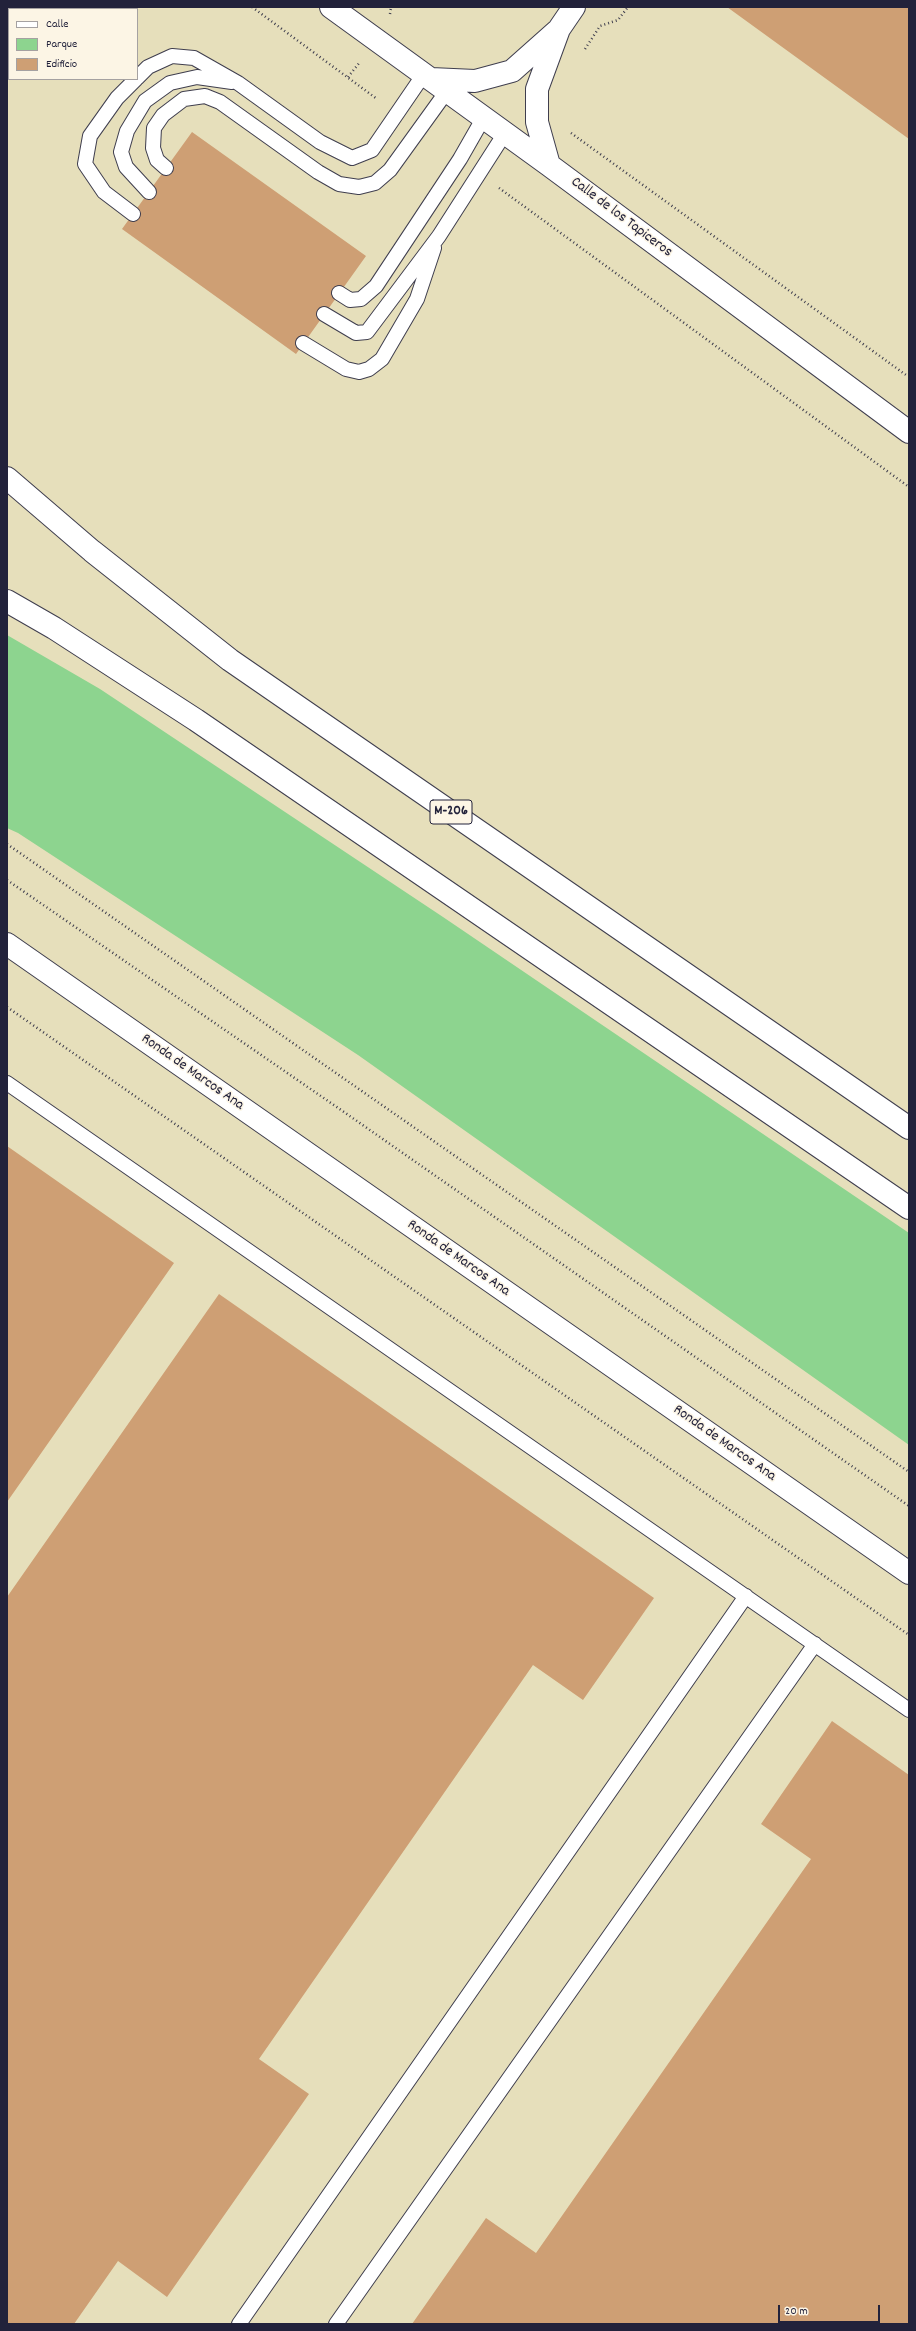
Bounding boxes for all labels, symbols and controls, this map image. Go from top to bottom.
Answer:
legend [8,8,138,80]
text: Calle [46,16,69,33]
text: Parque [46,36,77,53]
text: Edificio [46,56,77,73]
street label: Calle de los Tapiceros [567,174,675,262]
road number: M-206 [430,800,472,824]
street label: Ronda de Marcos Ana [137,1031,247,1115]
street label: Ronda de Marcos Ana [403,1217,513,1301]
street label: Ronda de Marcos Ana [669,1402,779,1486]
scale bar [780,2297,882,2323]
text: 20 m [785,2303,808,2320]

